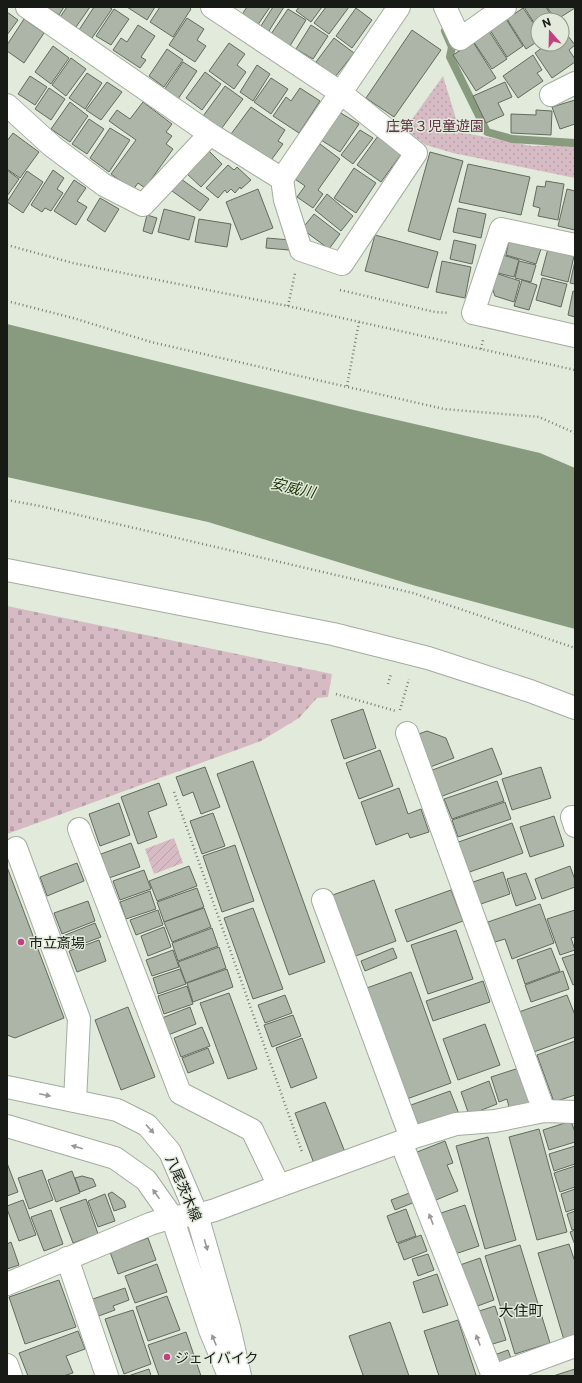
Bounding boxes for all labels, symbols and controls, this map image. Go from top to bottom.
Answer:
north arrow [530,12,570,52]
text: N [540,15,553,30]
park label: 庄第３児童遊園 [386,117,484,134]
water label: 安威川 [269,473,319,501]
place label: 市立斎場 [29,934,85,951]
marker: 市立斎場 [16,937,26,947]
one-way arrow [39,1092,51,1098]
one-way arrow [145,1124,155,1134]
one-way arrow [71,1144,83,1150]
street label: 八尾茨木線 [163,1152,205,1224]
one-way arrow [152,1189,160,1199]
one-way arrow [428,1212,434,1224]
one-way arrow [203,1239,209,1251]
district label: 大住町 [498,1301,544,1319]
one-way arrow [211,1333,217,1345]
one-way arrow [475,1333,481,1345]
place label: ジェイバイク [175,1349,258,1366]
marker: ジェイバイク [162,1352,172,1362]

